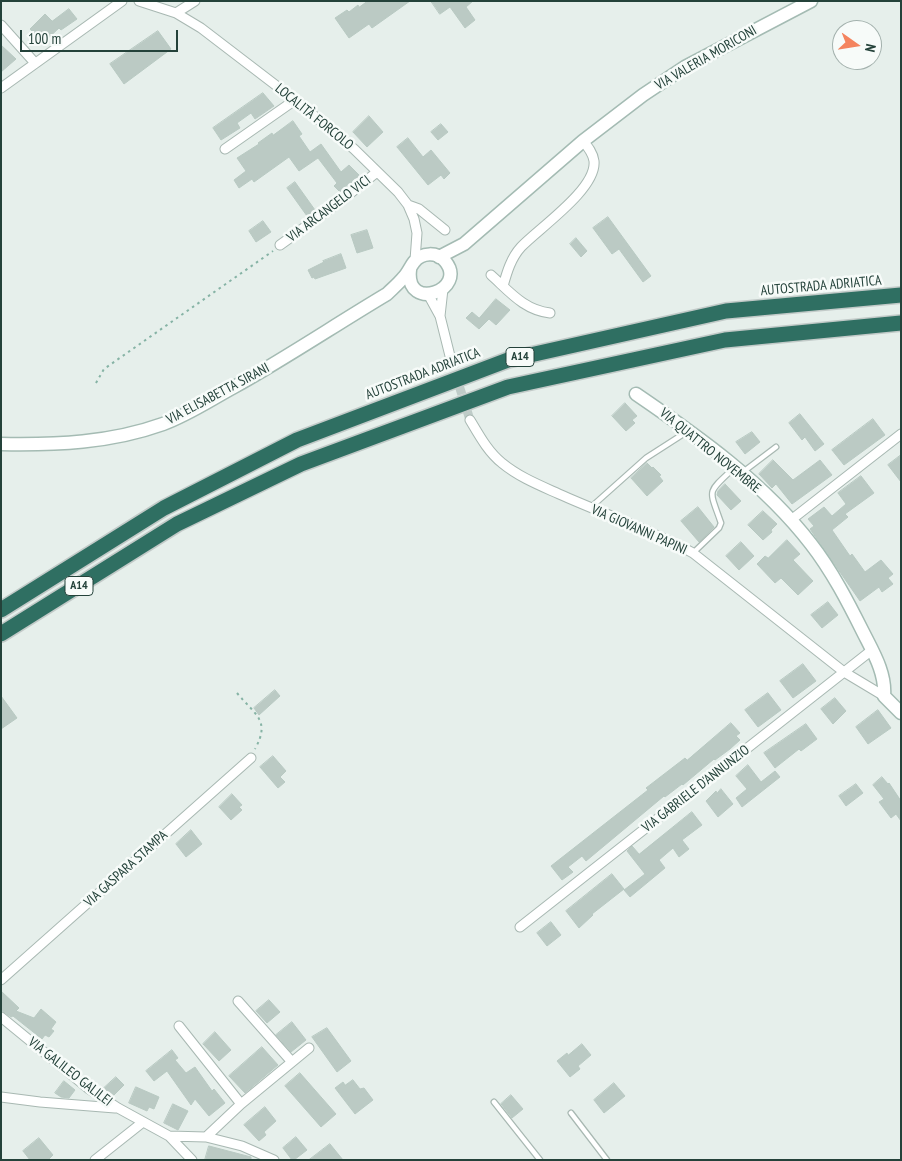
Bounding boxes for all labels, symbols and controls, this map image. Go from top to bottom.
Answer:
scale bar [22,20,180,52]
north arrow [832,20,882,70]
street label: VIA VALERIA MORICONI [652,22,760,94]
text: 100 m [28,29,61,48]
text: N [861,42,880,54]
street label: LOCALITÀ FORCOLO [271,80,357,154]
street label: VIA ARCANGELO VICI [284,172,374,246]
street label: AUTOSTRADA ADRIATICA [760,272,882,300]
street label: AUTOSTRADA ADRIATICA [363,344,483,404]
road number: A14 [506,348,534,367]
street label: VIA ELISABETTA SIRANI [164,360,272,428]
street label: VIA QUATTRO NOVEMBRE [656,405,764,497]
street label: VIA GIOVANNI PAPINI [588,501,690,559]
road number: A14 [65,576,93,596]
street label: VIA GABRIELE D'ANNUNZIO [639,742,753,836]
street label: VIA GASPARA STAMPA [81,827,171,911]
street label: VIA GALILEO GALILEI [25,1034,115,1110]

